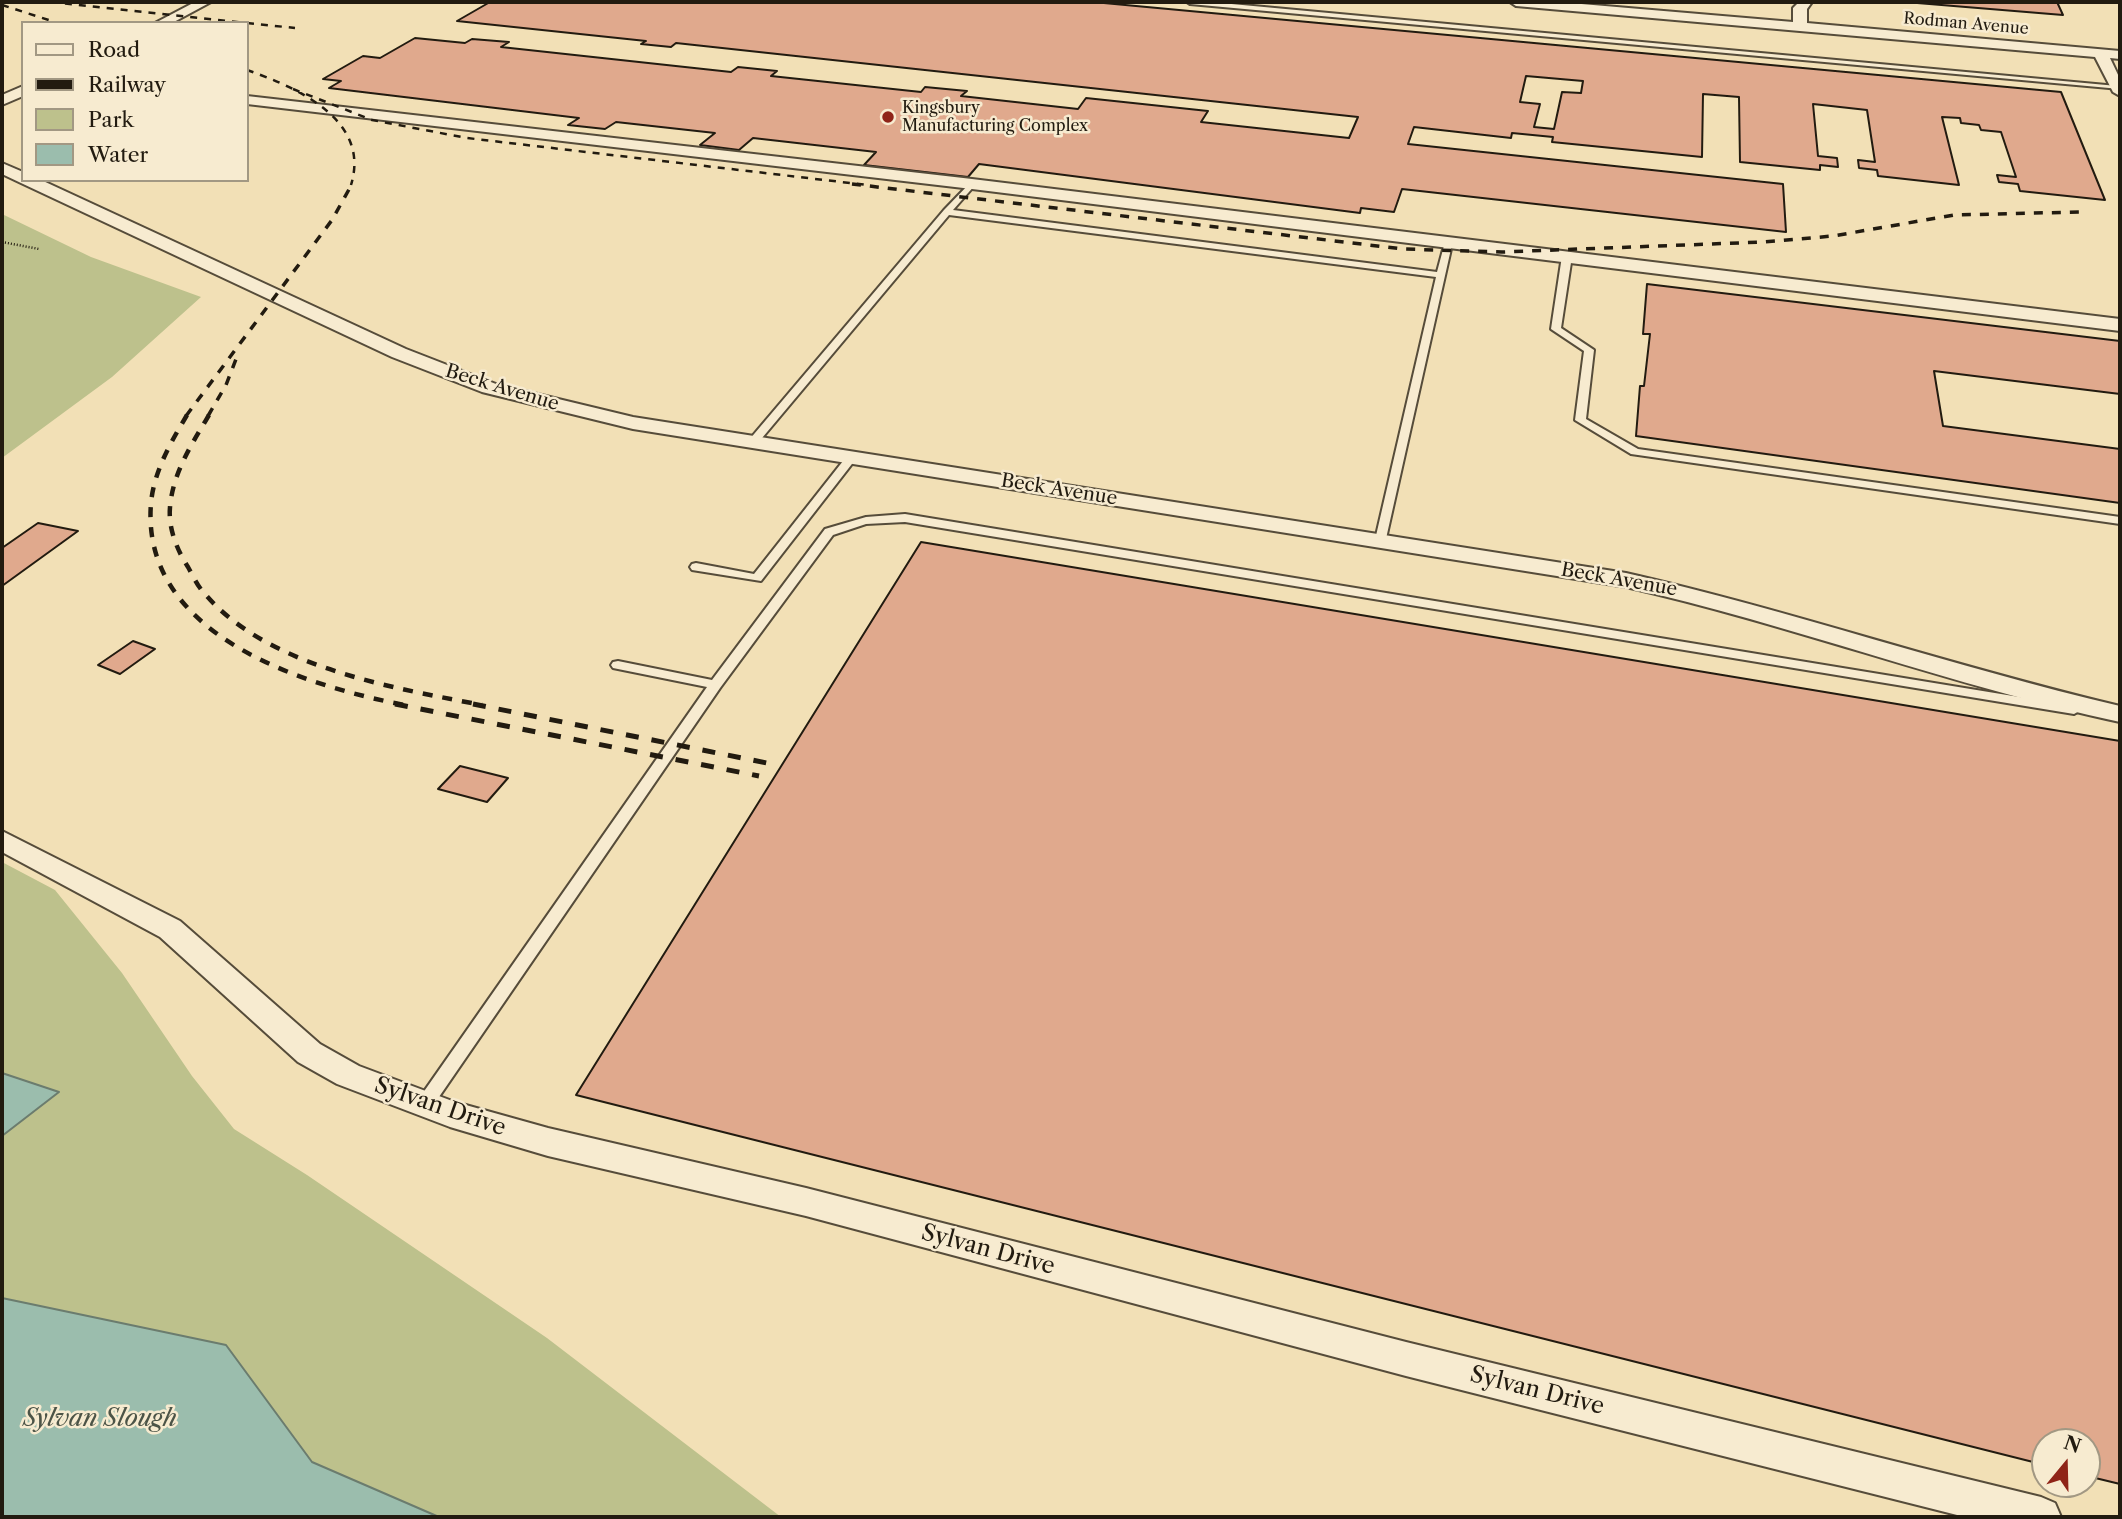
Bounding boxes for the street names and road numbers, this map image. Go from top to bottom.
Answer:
street label: Rodman Avenue [1903,9,2029,39]
street label: Beck Avenue [442,360,562,416]
street label: Beck Avenue [999,470,1119,510]
street label: Beck Avenue [1559,559,1679,601]
street label: Sylvan Drive [371,1072,509,1142]
street label: Sylvan Drive [918,1219,1058,1281]
street label: Sylvan Drive [1467,1361,1607,1421]

